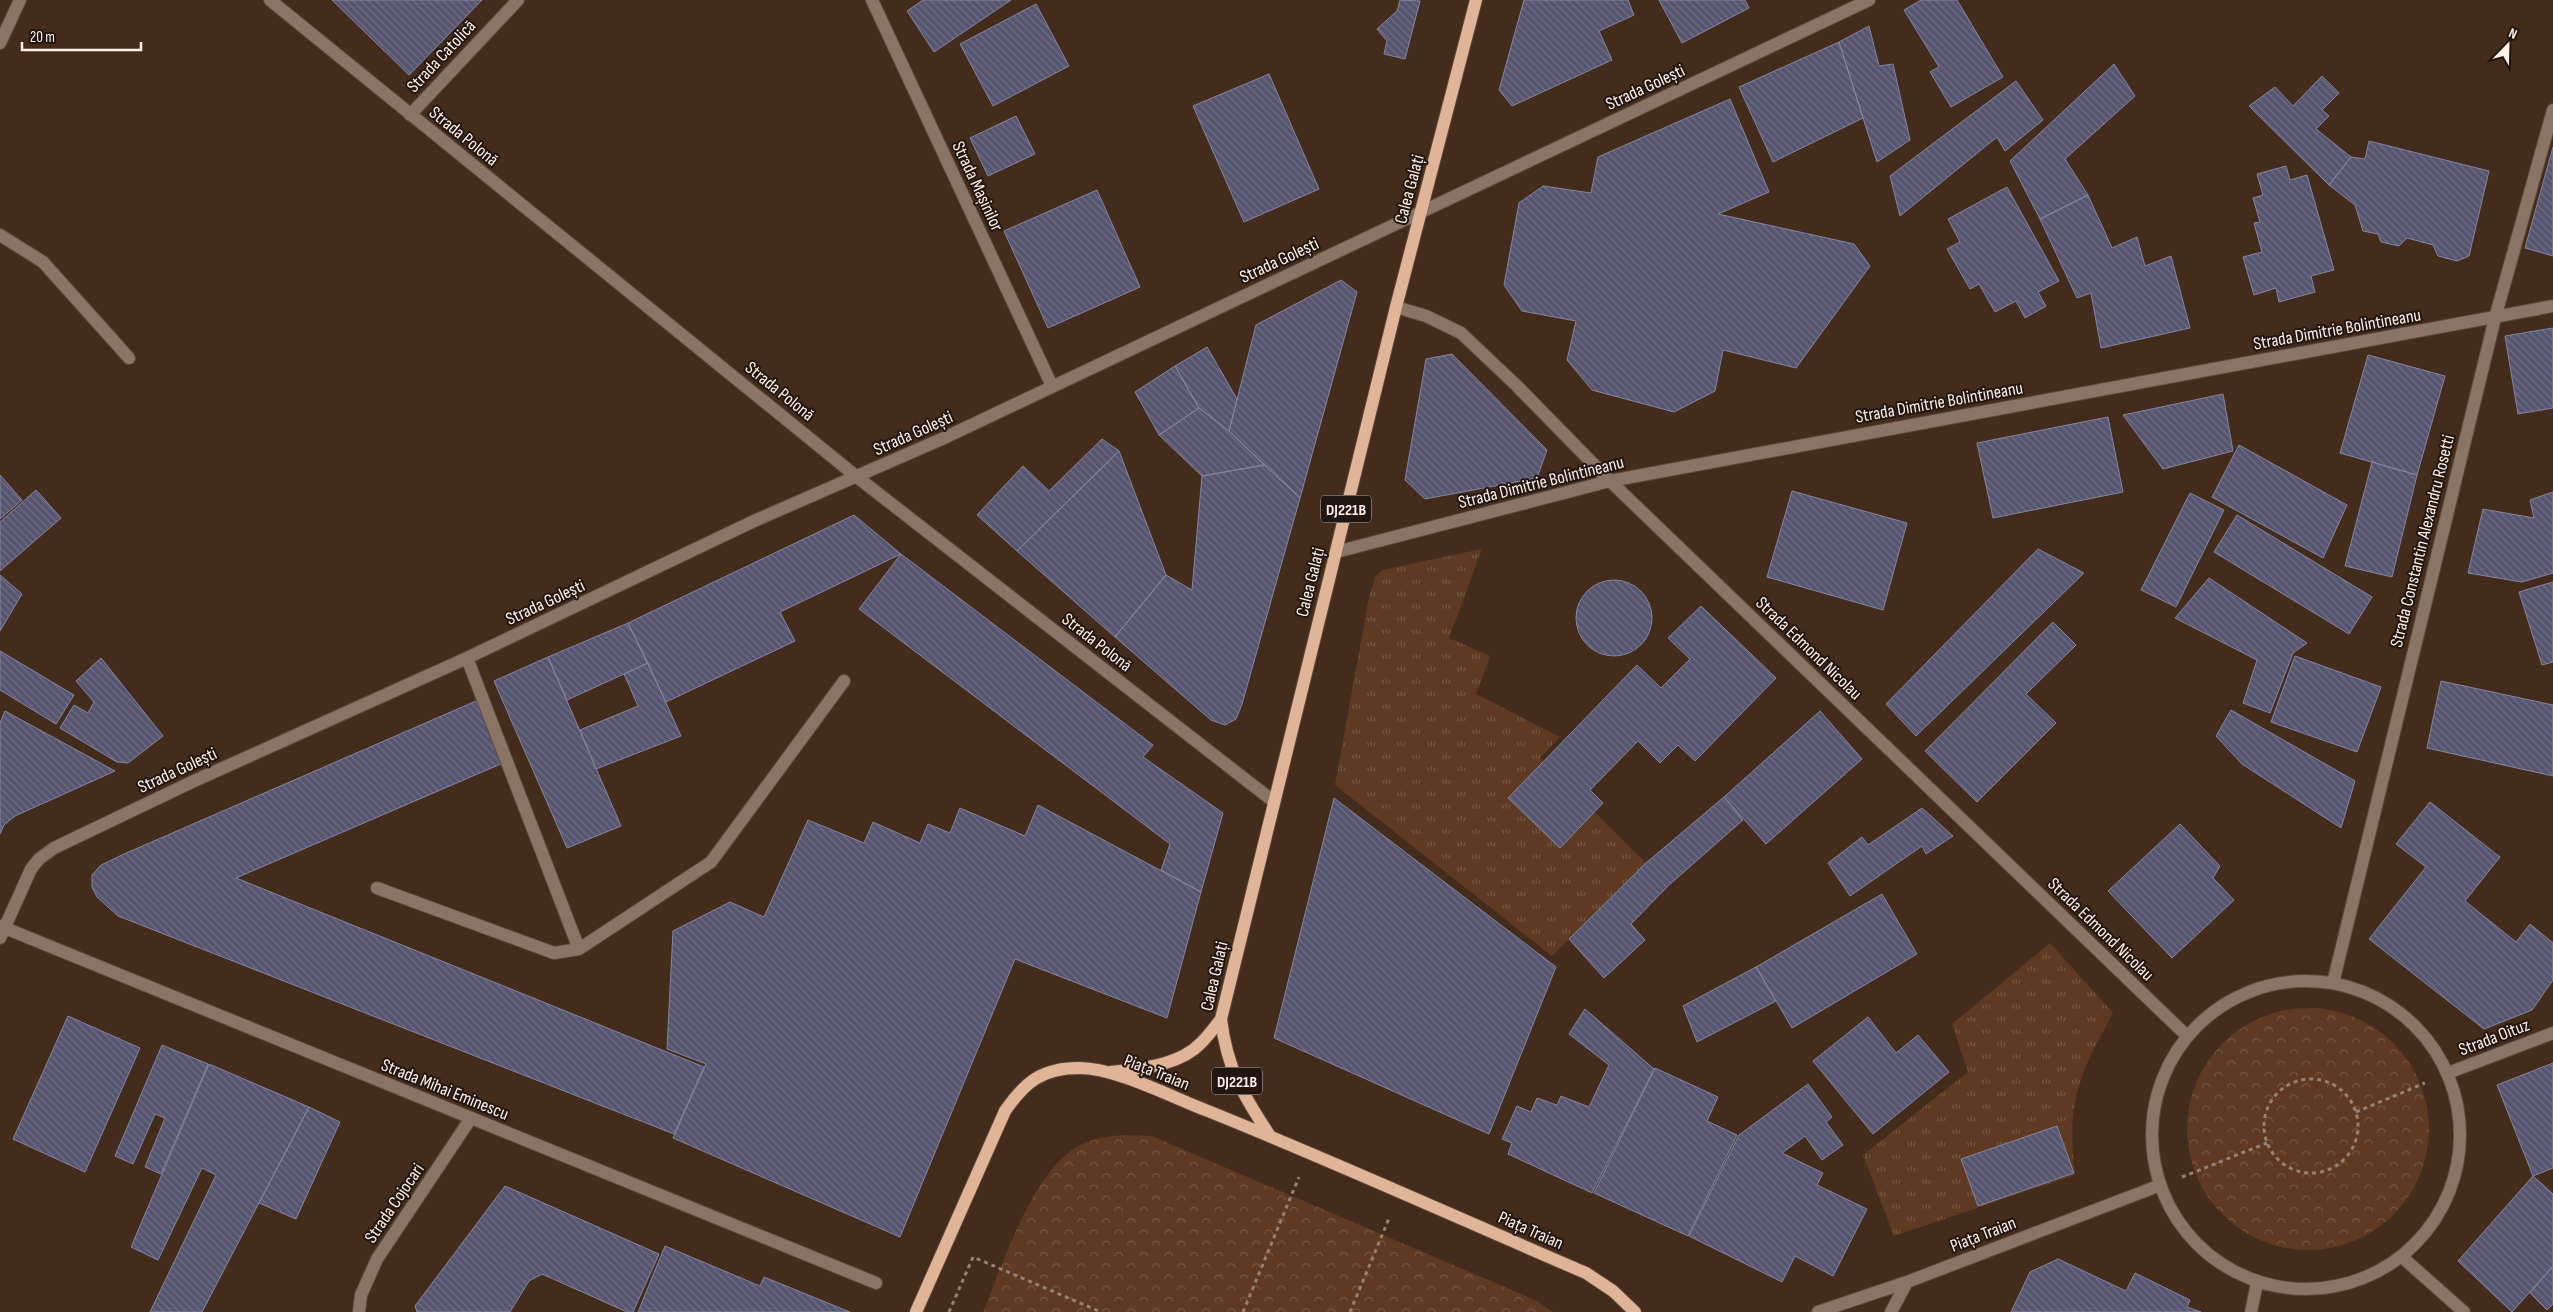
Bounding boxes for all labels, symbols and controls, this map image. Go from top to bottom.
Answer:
street label: Strada Catolică [403,16,480,97]
scale bar [22,20,141,52]
north arrow [2483,20,2533,70]
text: N [2506,24,2520,43]
text: 20 m [30,28,55,47]
street label: Strada Golești [1602,60,1688,115]
street label: Strada Polonă [425,102,503,171]
street label: Strada Mașinilor [948,138,1008,235]
street label: Calea Galați [1390,152,1429,226]
street label: Strada Golești [1236,233,1322,288]
street label: Strada Dimitrie Bolintineanu [2252,304,2423,355]
street label: Strada Polonă [741,357,819,426]
street label: Strada Dimitrie Bolintineanu [1854,377,2025,428]
street label: Strada Golești [870,407,956,460]
street label: Strada Constantin Alexandru Rosetti [2386,433,2459,650]
street label: Strada Dimitrie Bolintineanu [1456,452,1626,513]
road number: DJ221B [1321,496,1371,522]
street label: Calea Galați [1292,545,1329,619]
street label: Strada Golești [502,575,588,630]
street label: Strada Edmond Nicolau [1751,592,1866,704]
street label: Strada Polonă [1058,609,1136,676]
street label: Strada Golești [134,743,220,798]
street label: Strada Edmond Nicolau [2043,873,2158,985]
street label: Calea Galați [1196,939,1233,1013]
street label: Strada Oituz [2456,1014,2533,1061]
street label: Piața Traian [1121,1050,1193,1095]
street label: Strada Mihai Eminescu [378,1054,512,1125]
road number: DJ221B [1212,1068,1262,1094]
street label: Strada Cojocari [360,1159,429,1247]
street label: Piața Traian [1495,1207,1567,1254]
street label: Piața Traian [1947,1212,2019,1257]

